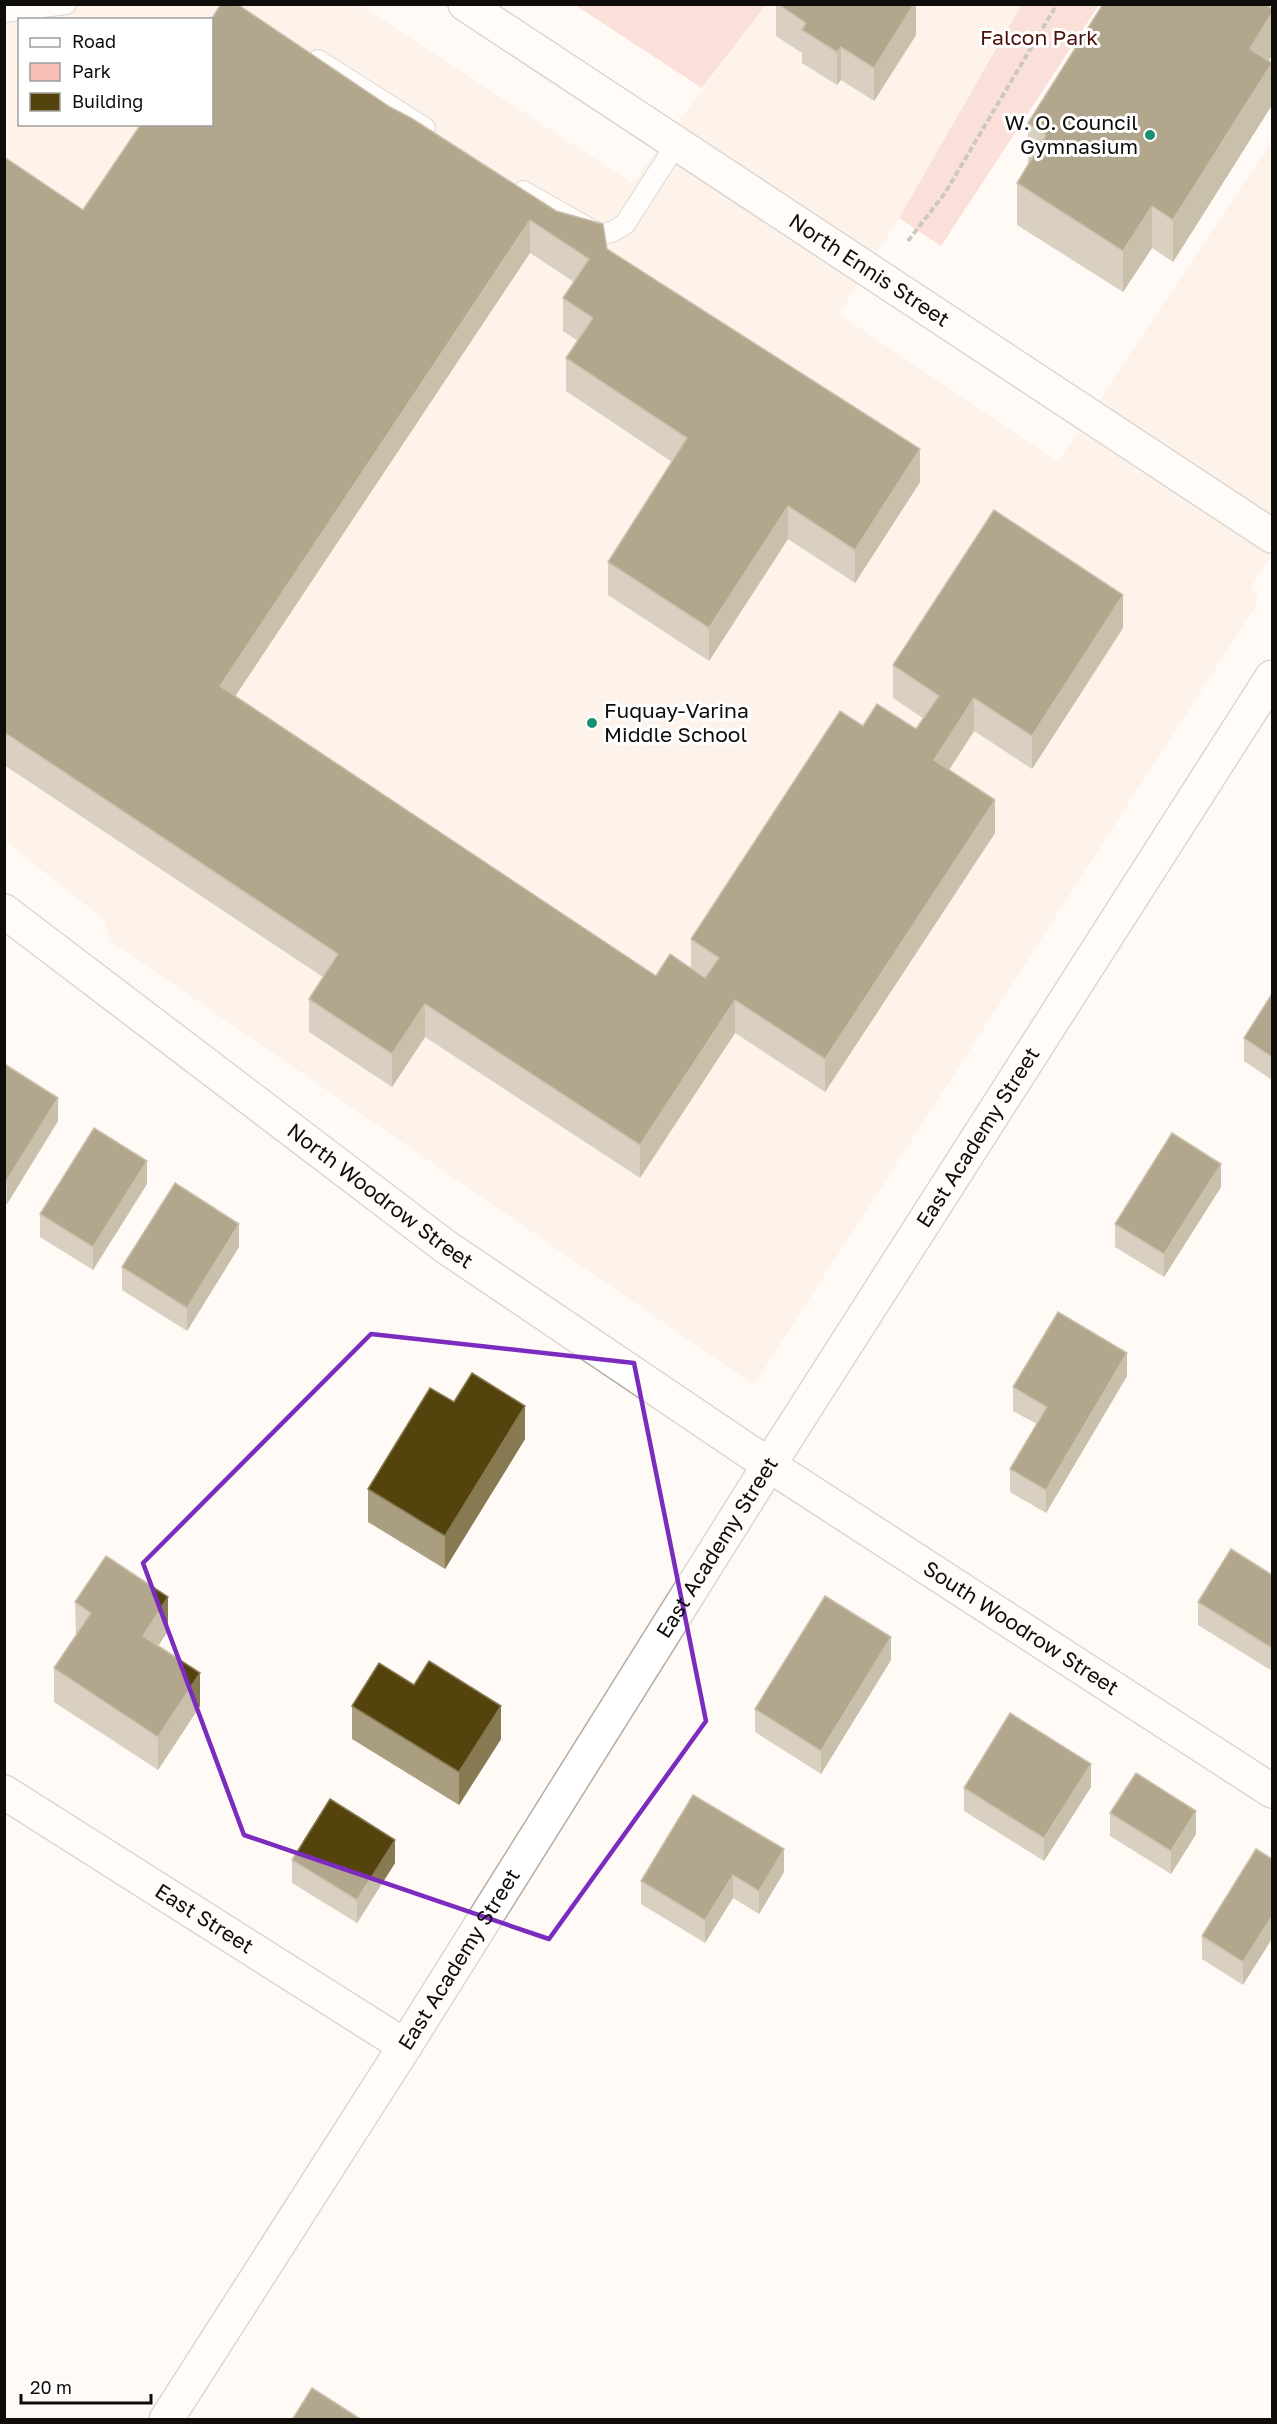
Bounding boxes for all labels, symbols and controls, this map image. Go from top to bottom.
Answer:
legend [18,18,213,126]
park label: Falcon Park [980,24,1098,50]
text: Road [72,30,116,52]
text: Park [72,60,111,82]
text: Building [72,90,143,112]
place label: W. O. Council Gymnasium [1005,109,1138,159]
marker: W. O. Council Gymnasium [1143,128,1157,142]
street label: North Ennis Street [785,207,955,332]
place label: Fuquay-Varina Middle School [604,697,749,747]
marker: Fuquay-Varina Middle School [585,716,599,730]
street label: East Academy Street [910,1042,1044,1232]
street label: North Woodrow Street [282,1117,479,1274]
street label: East Academy Street [650,1452,783,1643]
street label: South Woodrow Street [919,1555,1124,1700]
street label: East Academy Street [392,1863,525,2054]
street label: East Street [151,1877,259,1959]
scale bar [21,2367,152,2405]
text: 20 m [30,2376,72,2398]

